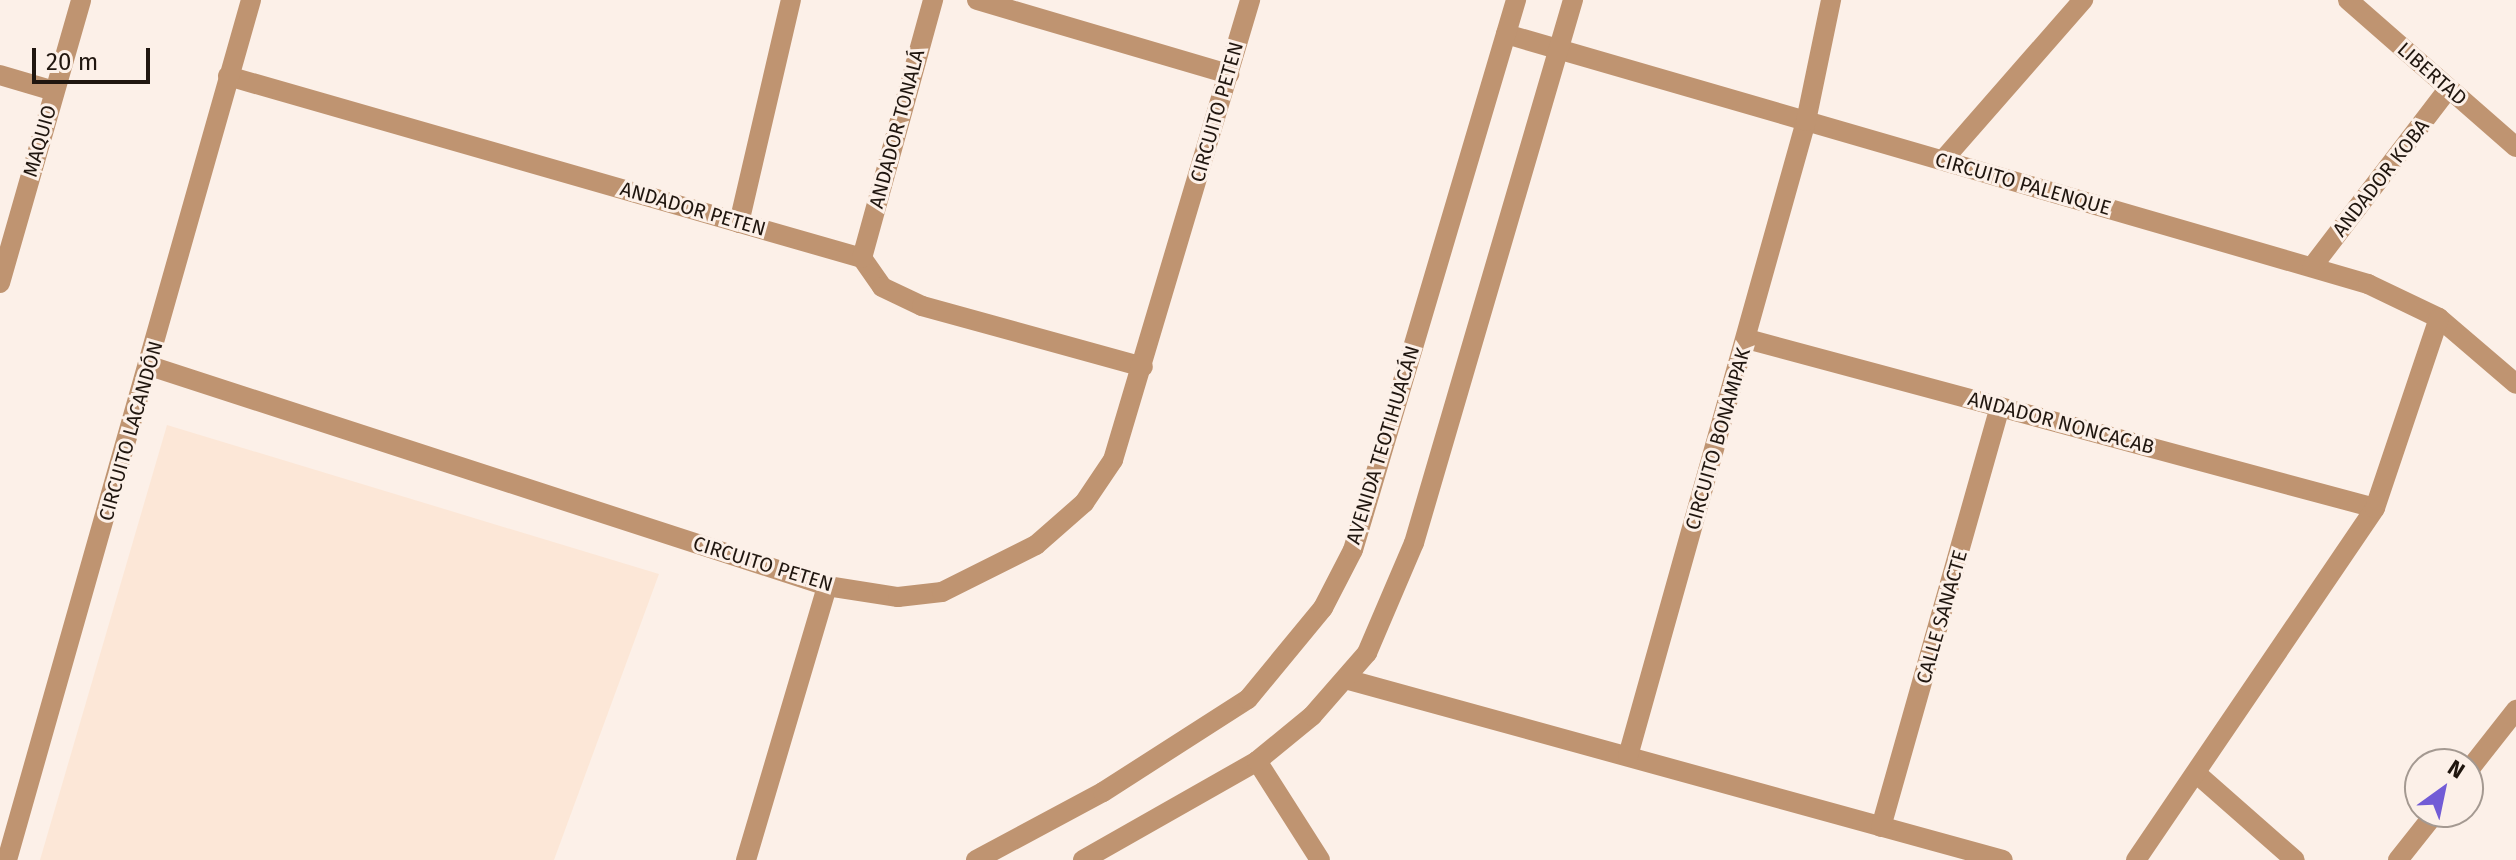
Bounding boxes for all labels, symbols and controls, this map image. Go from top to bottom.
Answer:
scale bar [36,32,154,82]
street label: LIBERTAD [2392,37,2472,111]
street label: CIRCUITO PETEN [1185,39,1249,185]
street label: ANDADOR TONALÁ [864,47,930,211]
text: 20 m [46,48,98,76]
street label: MAQUIO [18,102,62,180]
street label: ANDADOR KOBA [2328,115,2434,241]
street label: CIRCUITO PALENQUE [1932,147,2114,221]
street label: ANDADOR PETEN [617,177,769,241]
street label: CIRCUITO LACANDÓN [94,338,168,524]
street label: AVENIDA TEOTIHUACÁN [1341,343,1425,547]
street label: CIRCUITO BONAMPAK [1681,345,1755,533]
street label: ANDADOR NONCACAB [1965,387,2157,459]
street label: CIRCUITO PETEN [690,531,836,597]
street label: CALLE SANACTE [1911,547,1973,687]
north arrow [2404,748,2484,828]
text: N [2443,754,2470,784]

